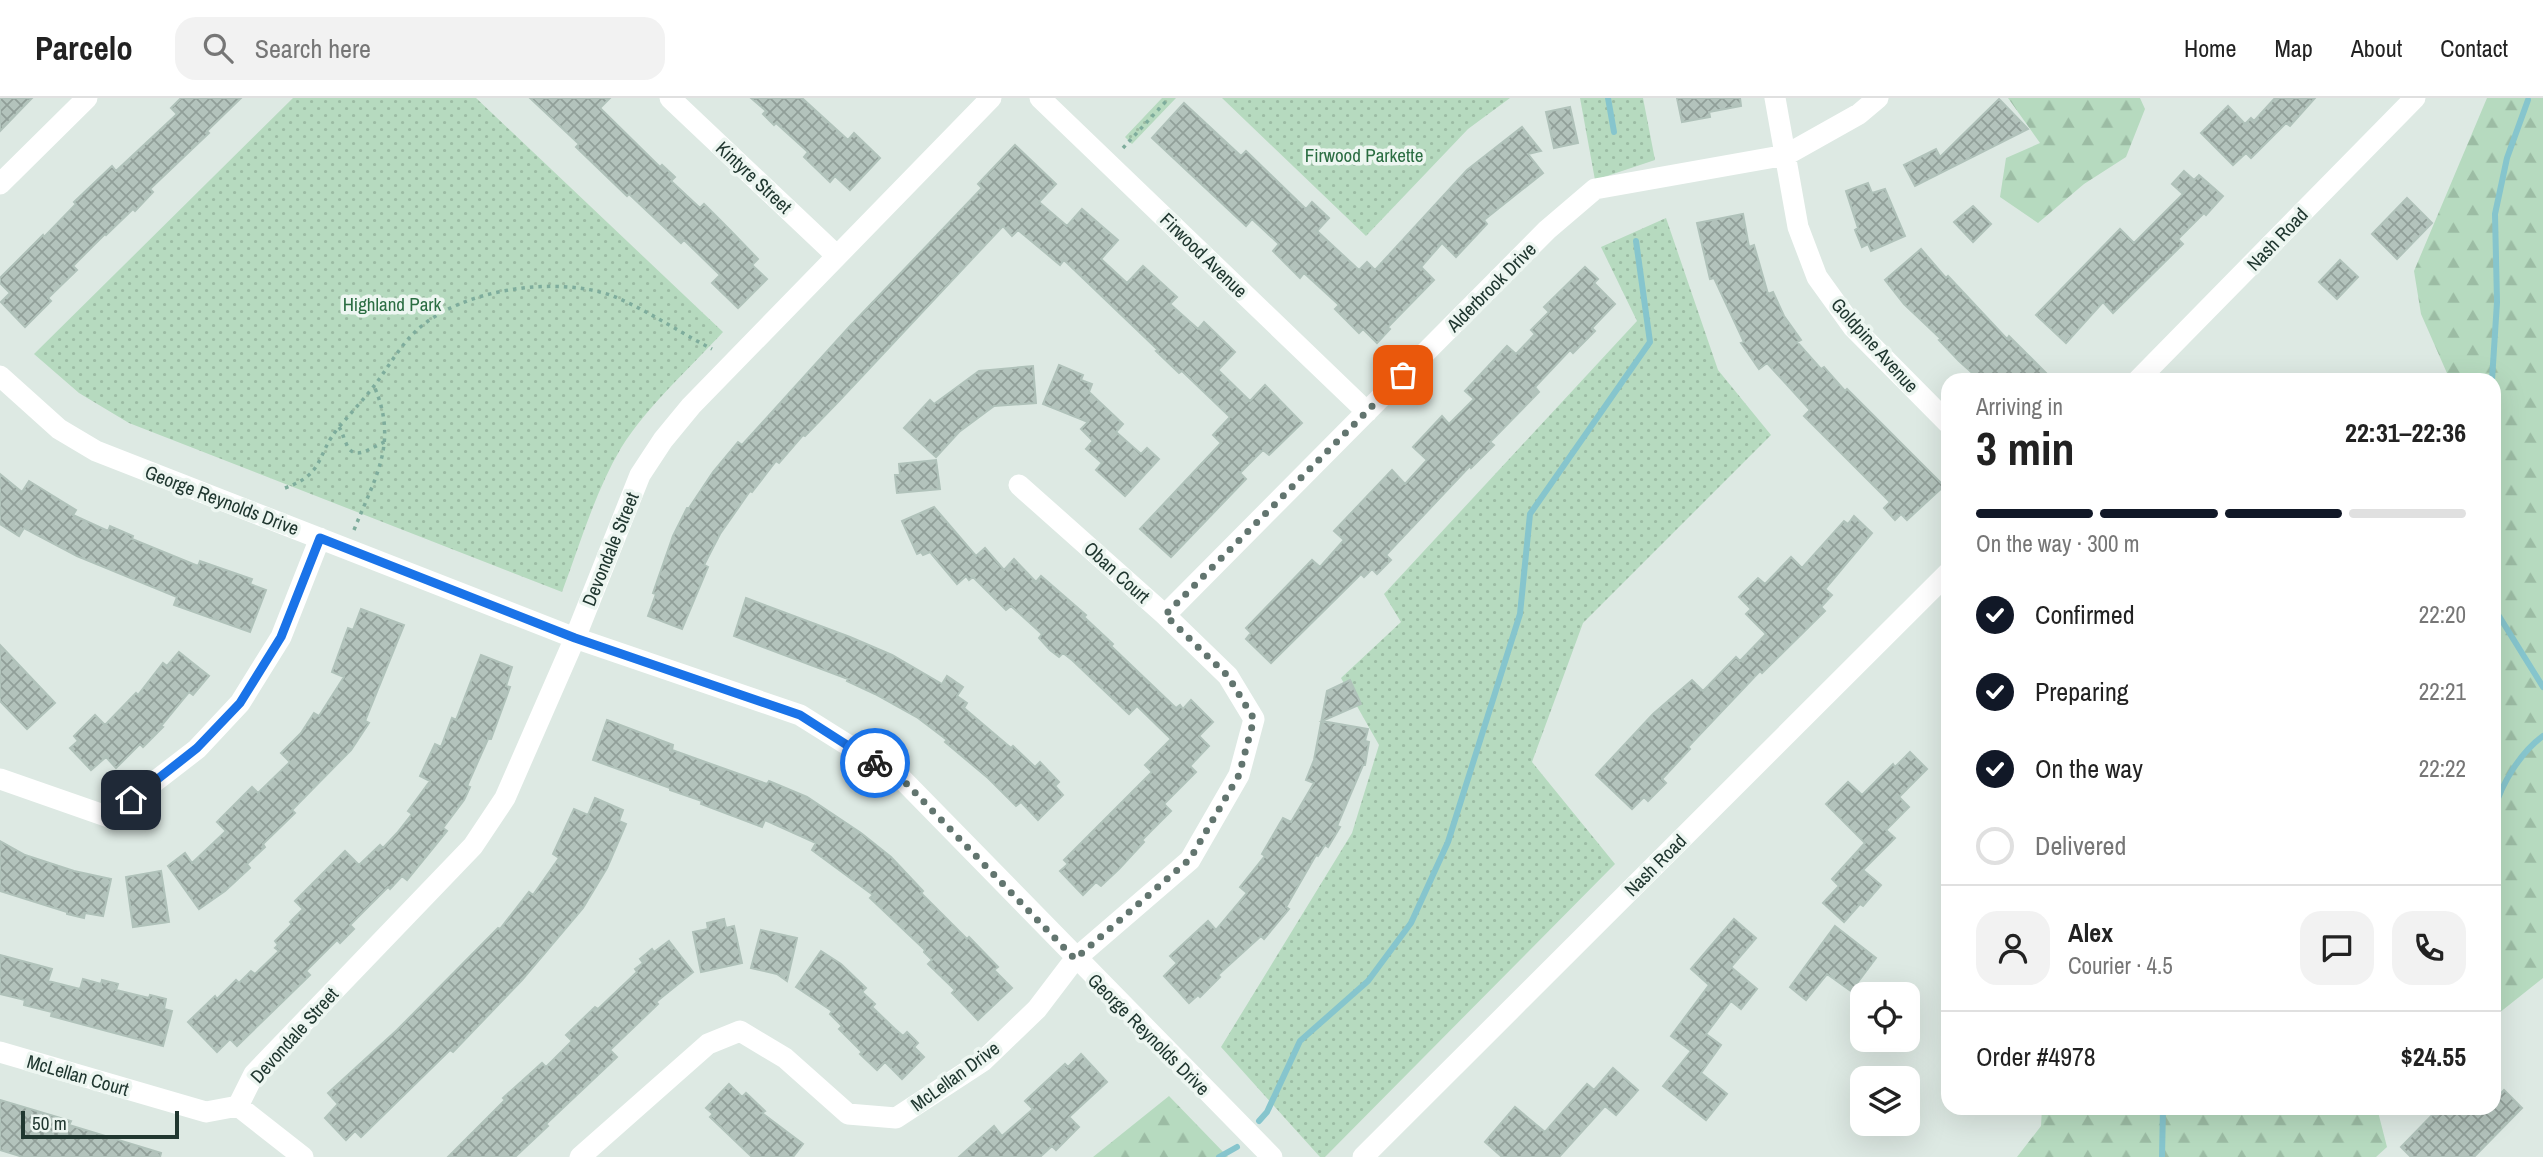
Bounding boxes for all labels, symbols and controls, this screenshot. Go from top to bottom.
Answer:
search box [175,17,665,80]
text: Parcelo [35,26,133,70]
icon: search [199,29,237,67]
text: Search here [255,31,371,66]
text: Home [2184,32,2236,64]
text: Map [2274,32,2313,64]
text: About [2351,32,2402,64]
text: Contact [2440,32,2508,64]
street label: Kintyre Street [710,135,798,219]
park label: Firwood Parkette [1305,142,1423,168]
street label: Nash Road [2241,202,2313,276]
street label: Firwood Avenue [1155,207,1253,303]
street label: Alderbrook Drive [1440,236,1542,338]
park label: Highland Park [343,291,442,317]
street label: Goldpine Avenue [1825,292,1925,398]
pin [1373,345,1433,405]
icon: bag [1384,356,1422,394]
text: Arriving in [1976,391,2063,422]
text: 22:31–22:36 [2345,415,2466,450]
text: 3 min [1976,417,2075,479]
street label: George Reynolds Drive [141,459,303,541]
street label: Devondale Street [575,488,645,610]
text: On the way · 300 m [1976,528,2140,559]
street label: Oban Court [1078,535,1156,609]
icon: check [1976,596,2014,634]
text: Confirmed [2035,597,2135,632]
text: 22:20 [2419,599,2466,630]
icon: check [1976,673,2014,711]
text: Preparing [2035,674,2129,709]
text: 22:21 [2419,676,2466,707]
courier [840,728,910,798]
icon: bike [856,744,894,782]
icon: check [1976,750,2014,788]
text: On the way [2035,751,2143,786]
text: 22:22 [2419,753,2466,784]
pin [101,770,161,830]
icon: home [112,781,150,819]
street label: Nash Road [1618,828,1692,902]
text: Delivered [2035,828,2126,863]
button: person [1976,911,2050,985]
button: chat [2300,911,2374,985]
button: phone [2392,911,2466,985]
text: Alex [2068,915,2113,950]
text: Courier · 4.5 [2068,950,2173,981]
street label: George Reynolds Drive [1082,967,1216,1101]
street label: Devondale Street [244,981,344,1088]
map controls [1850,982,1920,1136]
button: locate [1850,982,1920,1052]
street label: McLellan Drive [905,1035,1005,1117]
text: Order #4978 [1976,1039,2096,1074]
text: $24.55 [2401,1039,2466,1074]
street label: McLellan Court [24,1048,133,1102]
button: layers [1850,1066,1920,1136]
scale bar [21,1108,178,1140]
text: 50 m [32,1110,67,1136]

